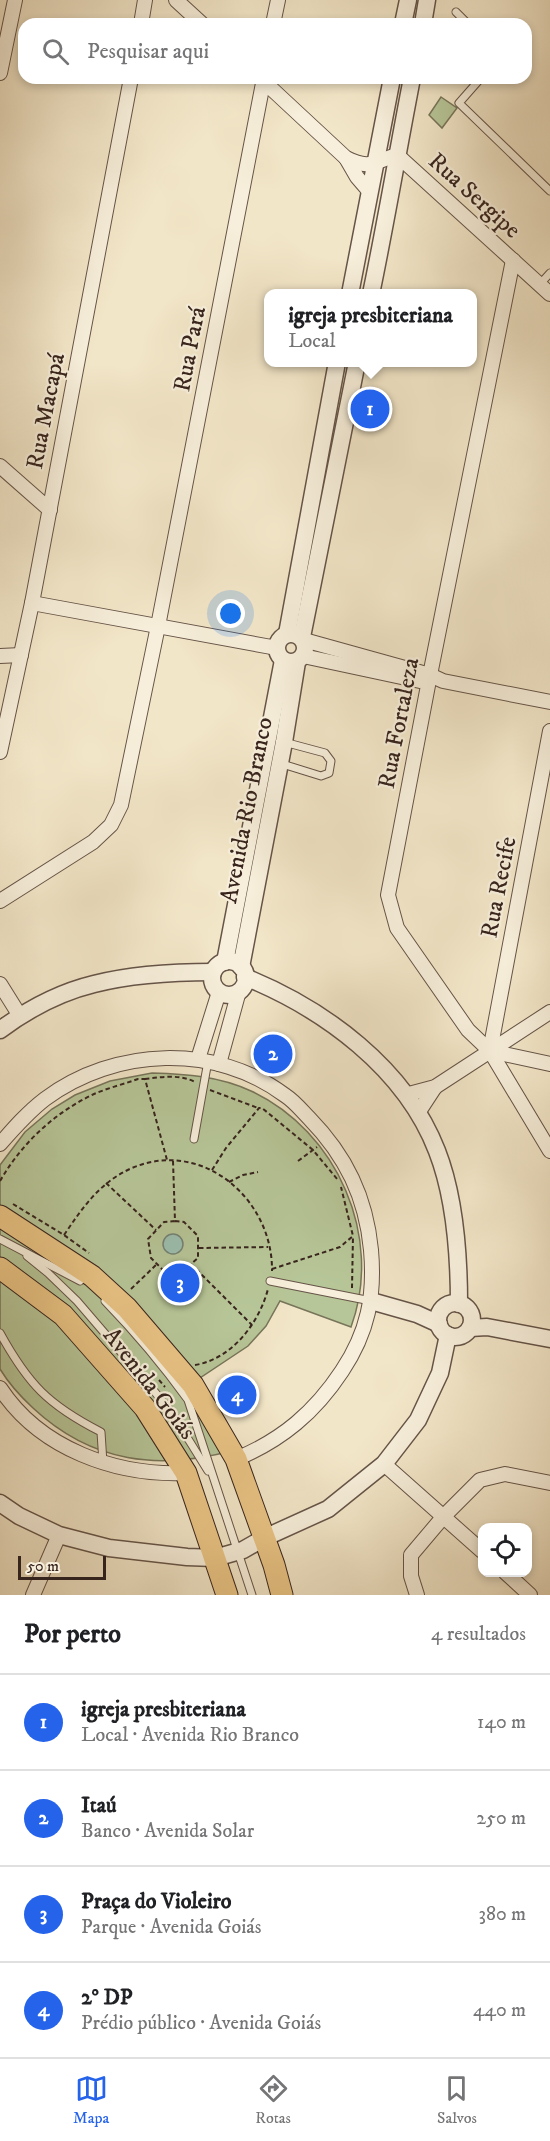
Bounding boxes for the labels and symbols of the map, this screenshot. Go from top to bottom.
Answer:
street label: Rua Sergipe [422,146,527,245]
street label: Rua Pará [167,303,213,394]
street label: Rua Macapá [20,350,72,472]
pin: 1 [350,386,389,432]
your location [216,599,245,628]
street label: Rua Fortaleza [372,654,427,791]
street label: Avenida Rio Branco [214,715,280,906]
street label: Rua Recife [474,834,524,940]
pin: 2 [254,1032,292,1076]
pin: 3 [160,1260,200,1306]
street label: Avenida Goiás [96,1322,202,1446]
pin: 4 [218,1372,256,1418]
scale bar [18,1553,106,1580]

